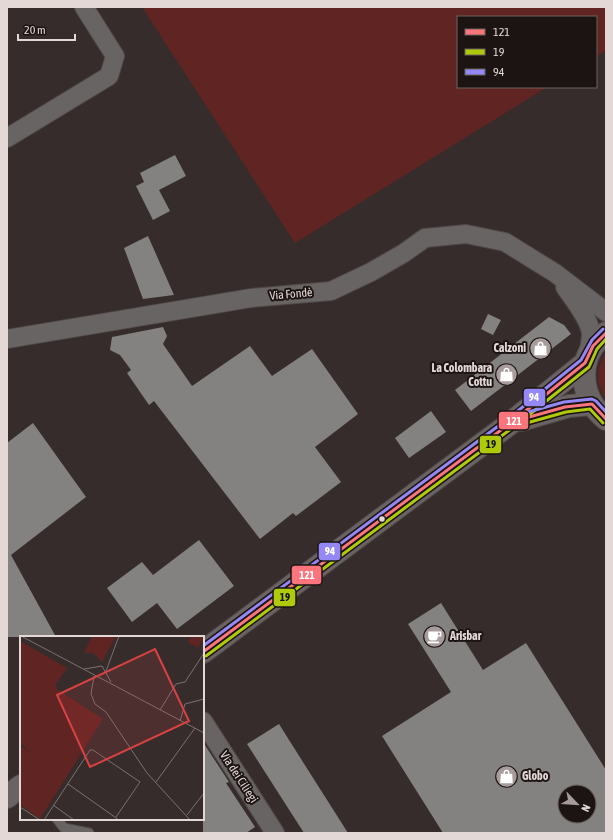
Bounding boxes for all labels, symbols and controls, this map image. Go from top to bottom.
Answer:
scale bar [18,16,75,42]
legend [457,16,597,88]
text: 20 m [24,23,46,37]
text: 121 [493,25,510,39]
text: 19 [493,45,505,59]
text: 94 [493,65,505,79]
street label: Via Fondè [269,285,313,303]
shop icon: Calzoni [528,335,554,361]
place label: Calzoni [493,341,526,355]
place label: La Colombara Cottu [432,361,492,389]
shop icon: La Colombara Cottu [494,362,520,388]
line badge: 94 [523,388,546,407]
text: 94 [529,391,539,403]
line badge: 121 [498,411,529,430]
text: 121 [506,415,522,427]
line badge: 19 [479,435,502,454]
text: 19 [486,438,496,450]
unlabelled marker [377,514,387,524]
line badge: 94 [318,542,341,561]
text: 94 [325,545,335,557]
line badge: 121 [291,565,322,585]
text: 121 [299,569,315,581]
line badge: 19 [273,588,296,607]
text: 19 [280,591,290,603]
cafe icon: Arisbar [422,623,448,649]
place label: Arisbar [449,629,482,643]
inset map [20,636,204,820]
street label: Via dei Ciliegi [217,748,261,806]
shop icon: Globo [494,763,520,789]
place label: Globo [522,769,549,783]
north arrow [557,784,597,824]
text: N [579,803,593,814]

